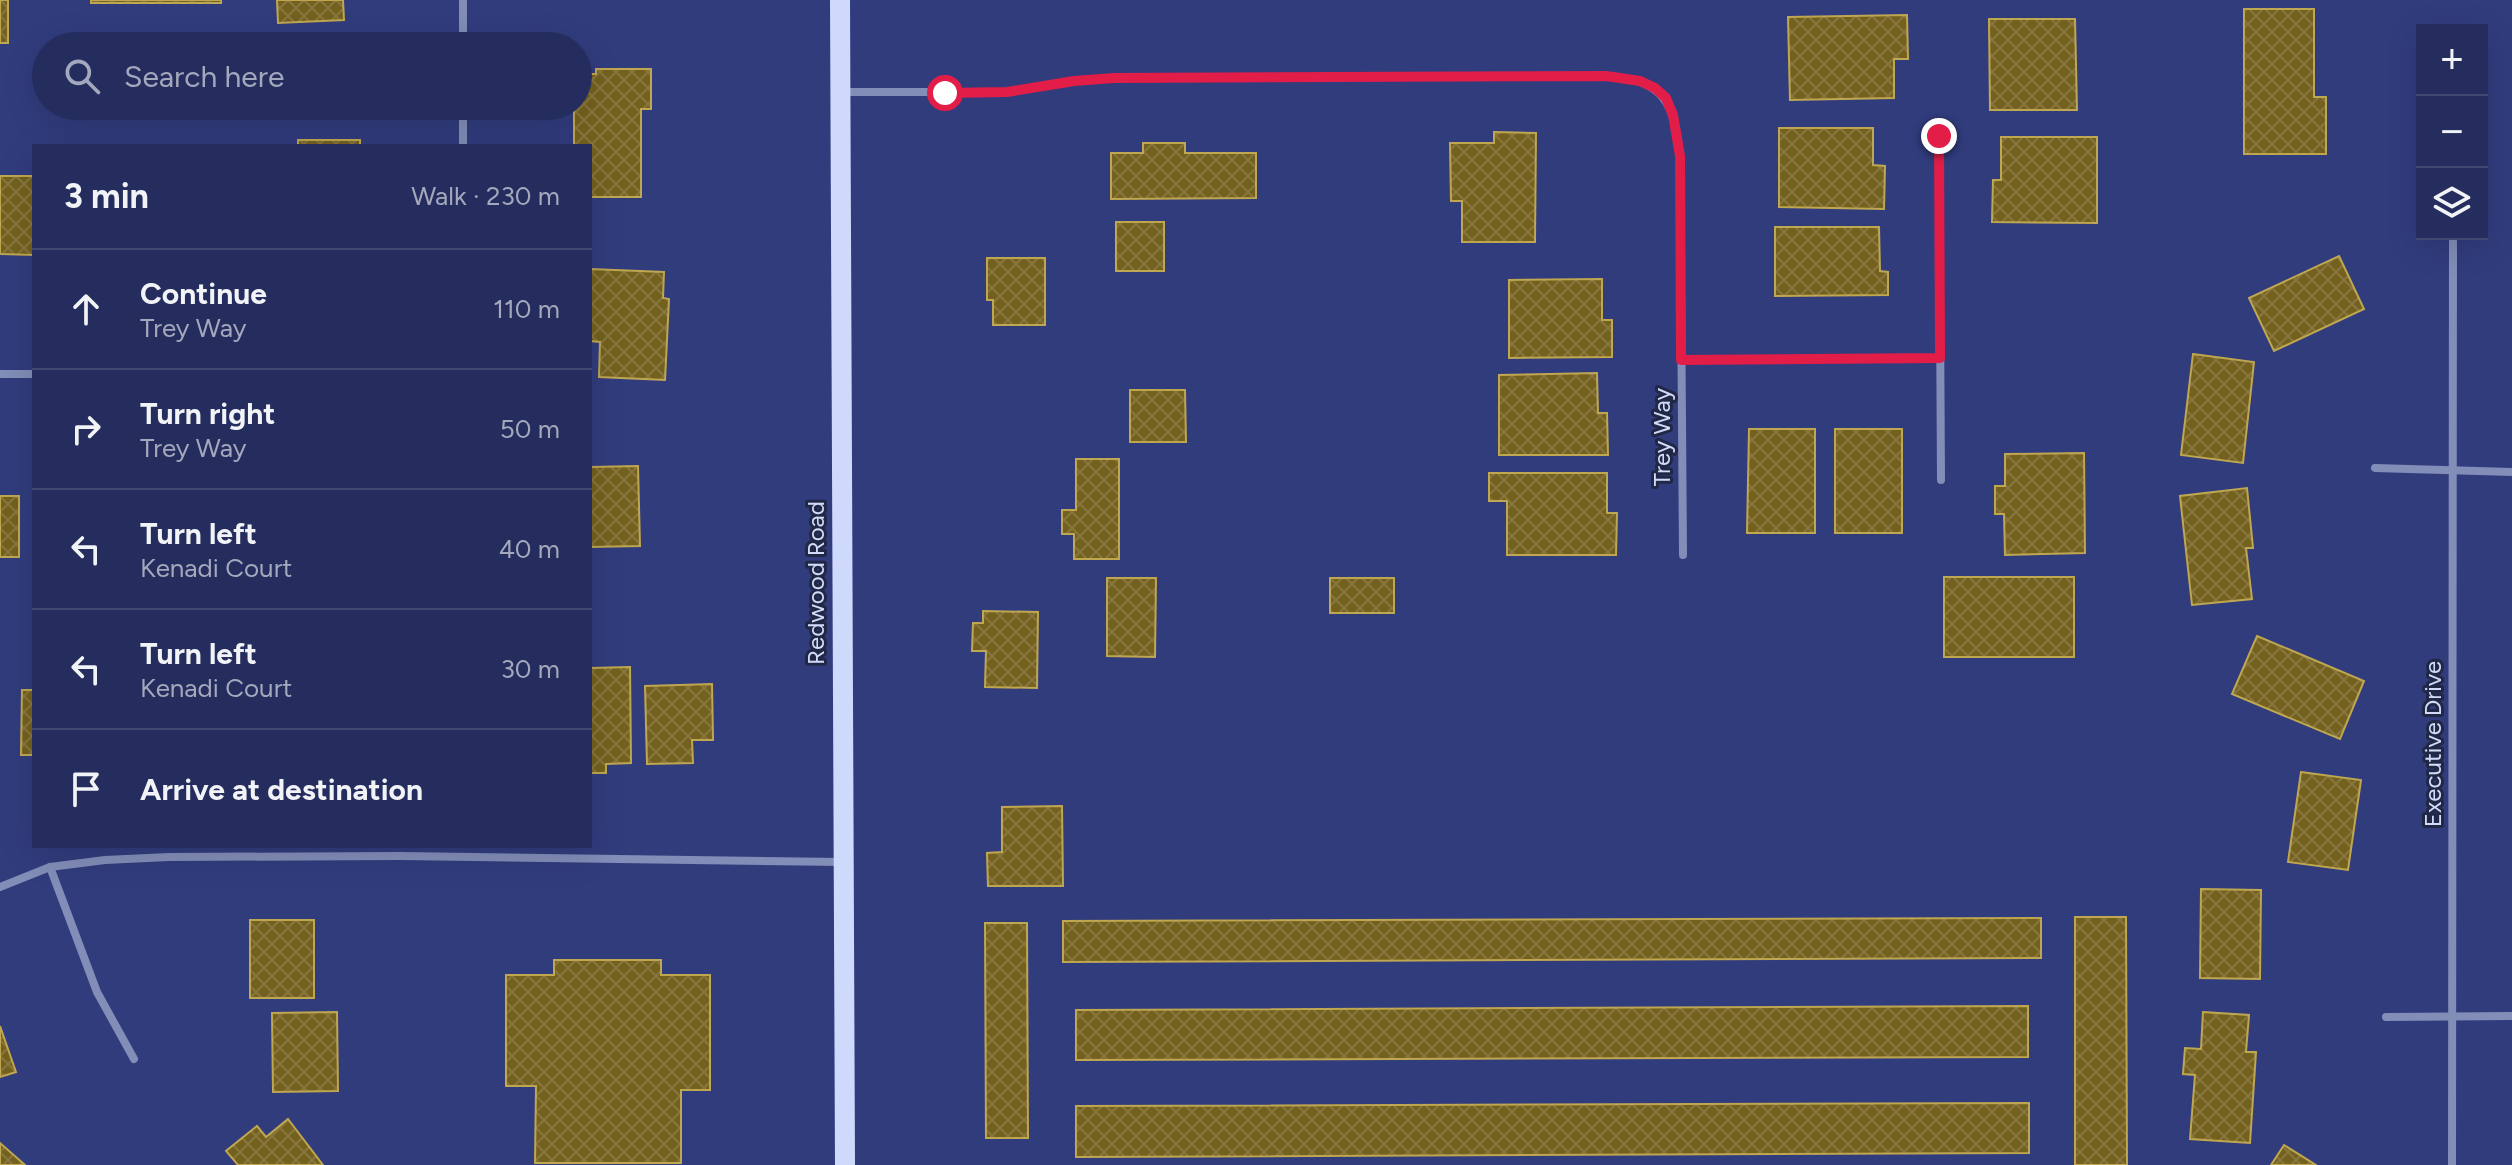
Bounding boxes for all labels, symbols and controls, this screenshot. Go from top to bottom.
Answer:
map controls [2416,24,2488,240]
button: + [2416,24,2488,96]
search box [32,32,592,120]
icon: search [60,54,104,98]
text: Search here [124,58,284,95]
route start [927,75,963,111]
button: − [2416,96,2488,168]
route end [1921,118,1957,154]
button: layers [2416,168,2488,240]
text: 3 min [64,176,149,217]
text: Walk · 230 m [411,180,560,212]
text: Continue [140,275,267,312]
icon: ahead [64,287,108,331]
text: 110 m [493,293,560,325]
text: Trey Way [140,312,247,344]
street label: Trey Way [1647,387,1676,486]
text: Turn right [140,395,275,432]
icon: right [64,407,108,451]
text: 50 m [500,413,560,445]
text: Trey Way [140,432,247,464]
street label: Redwood Road [801,501,830,665]
text: Turn left [140,515,257,552]
icon: left [64,527,108,571]
text: 40 m [499,533,560,565]
text: Kenadi Court [140,552,292,584]
text: Turn left [140,635,257,672]
icon: left [64,647,108,691]
text: 30 m [501,653,560,685]
street label: Executive Drive [2418,661,2447,827]
text: Kenadi Court [140,672,292,704]
icon: arrive [64,767,108,811]
text: Arrive at destination [140,771,423,808]

